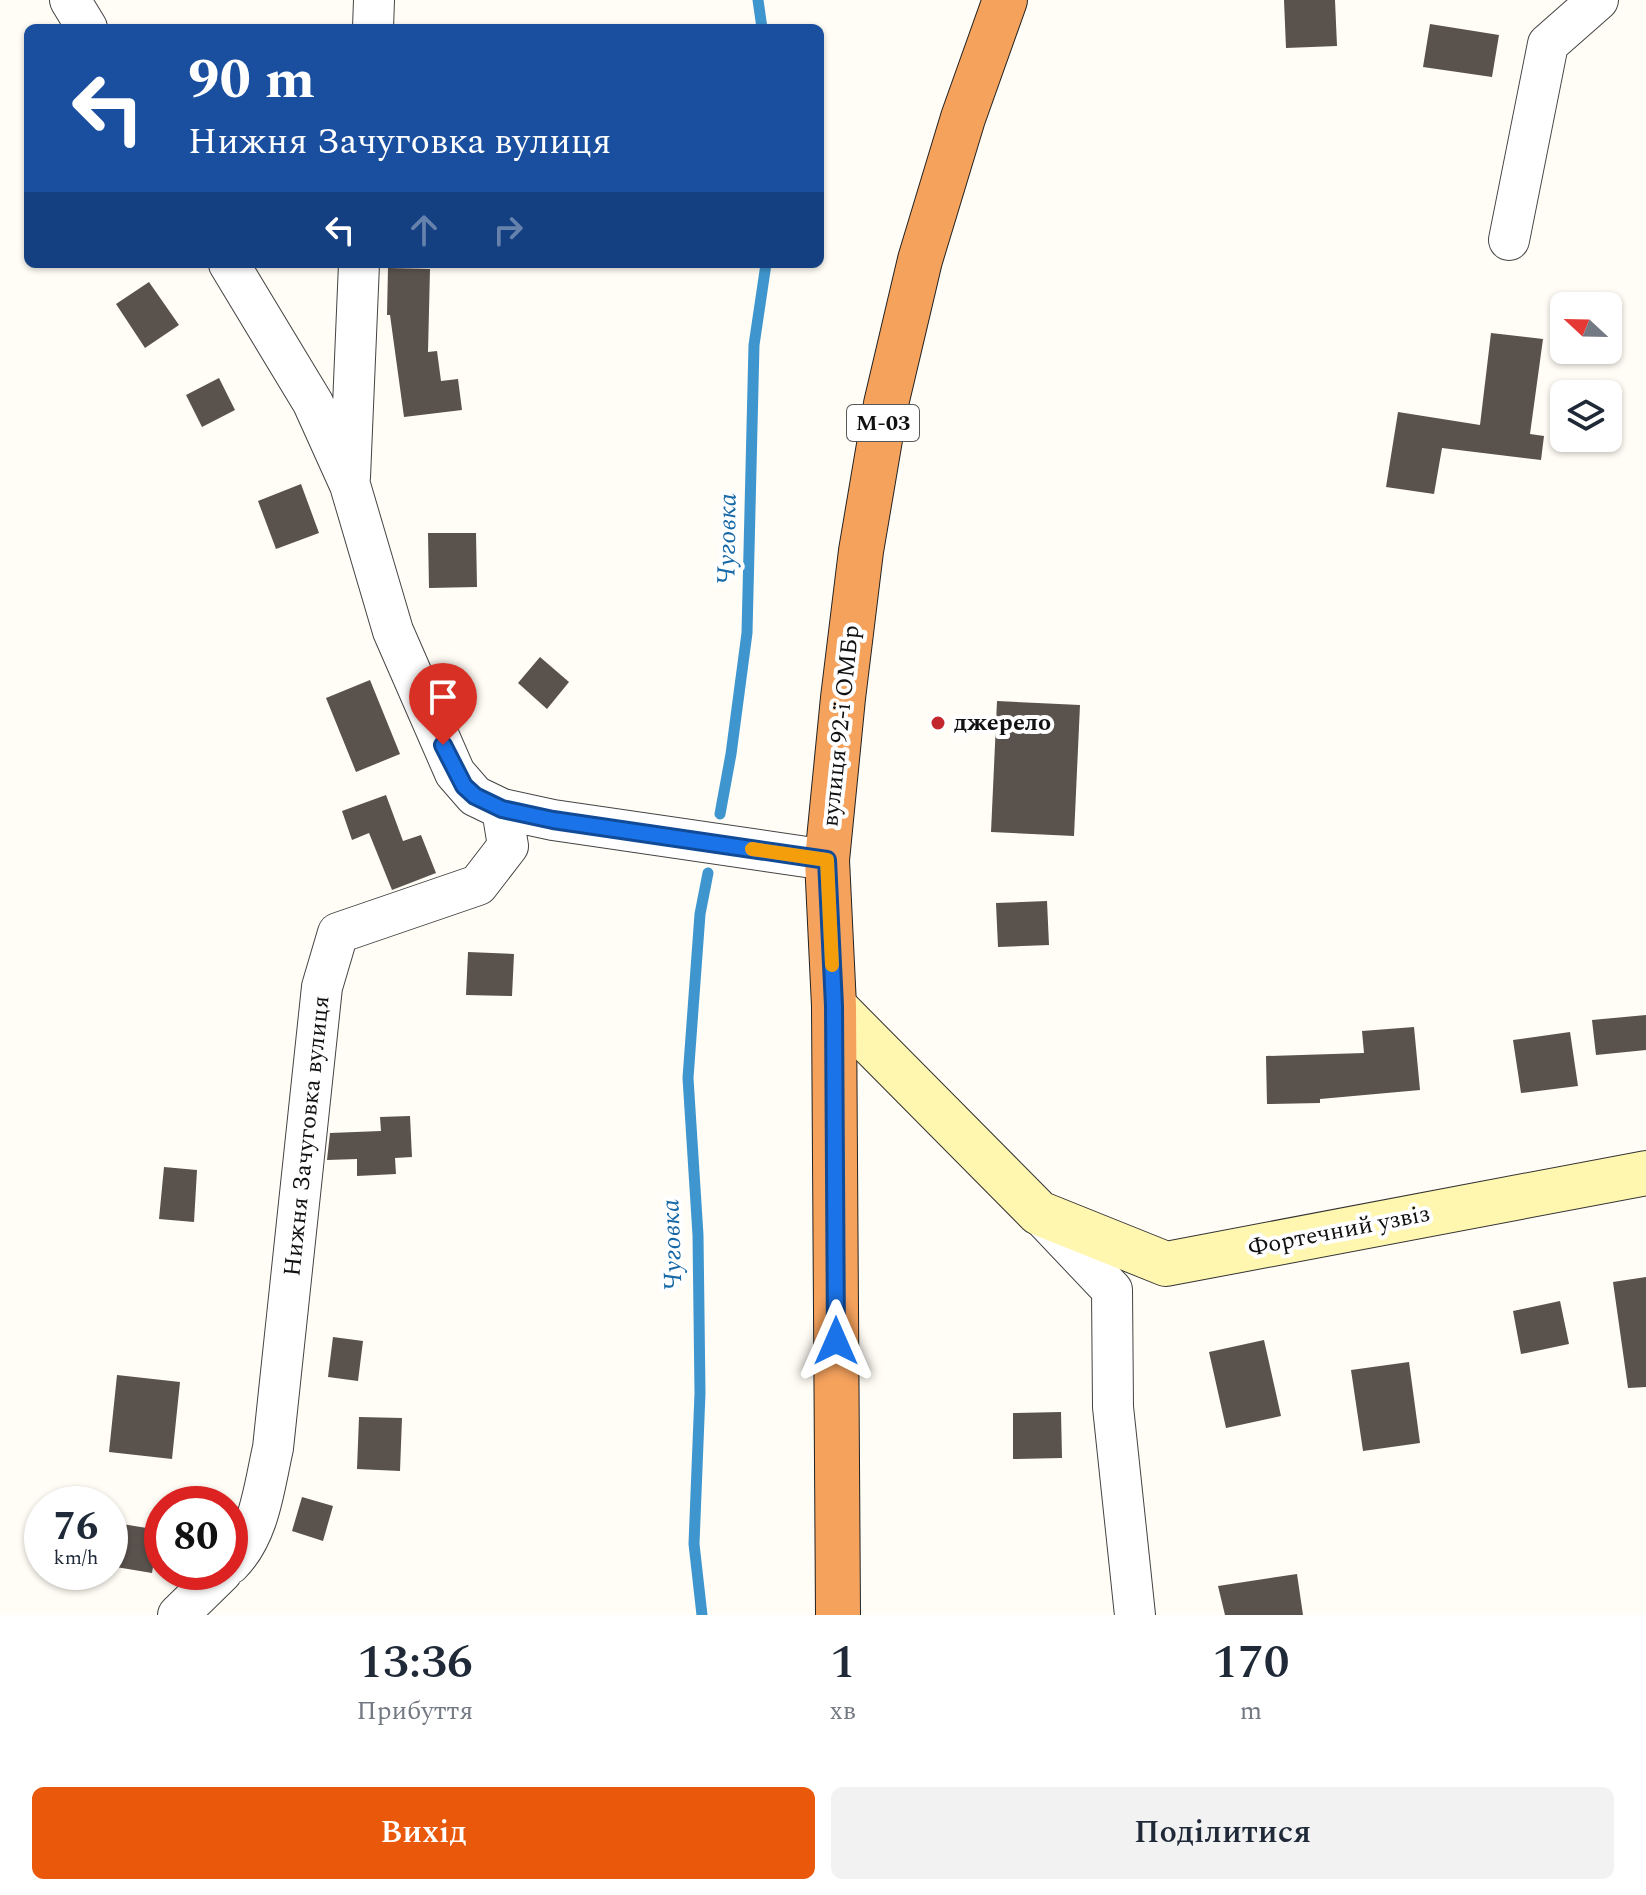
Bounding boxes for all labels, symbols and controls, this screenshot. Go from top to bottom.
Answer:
text: 90 m [188,38,315,123]
icon: left [56,56,160,160]
text: Нижня Зачуговка вулиця [188,115,611,170]
icon: left [318,208,362,252]
icon: ahead [402,208,446,252]
icon: right [486,208,530,252]
north arrow [1550,292,1622,364]
map controls [1550,292,1622,452]
button: layers [1550,380,1622,452]
road number: М-03 [847,405,919,441]
water label: Чуговка [706,493,748,585]
street label: вулиця 92-ї ОМБр [813,623,869,829]
pin [409,663,477,745]
icon: arrive [421,675,465,719]
place label: джерело [954,705,1051,741]
marker: джерело [929,714,947,732]
street label: Нижня Зачуговка вулиця [274,994,340,1278]
street label: Фортечний узвіз [1245,1196,1433,1266]
water label: Чуговка [650,1199,694,1291]
position arrow [794,1299,878,1383]
speed limit sign: 80 [144,1486,248,1590]
text: 76 [54,1497,98,1558]
text: km/h [54,1543,99,1573]
text: 13:36 [357,1626,473,1699]
text: 1 [830,1626,856,1699]
text: 170 [1212,1626,1289,1699]
text: Прибуття [357,1691,473,1731]
text: хв [830,1691,856,1731]
text: m [1240,1691,1262,1731]
button: Вихід [32,1787,815,1879]
button: Поділитися [831,1787,1614,1879]

